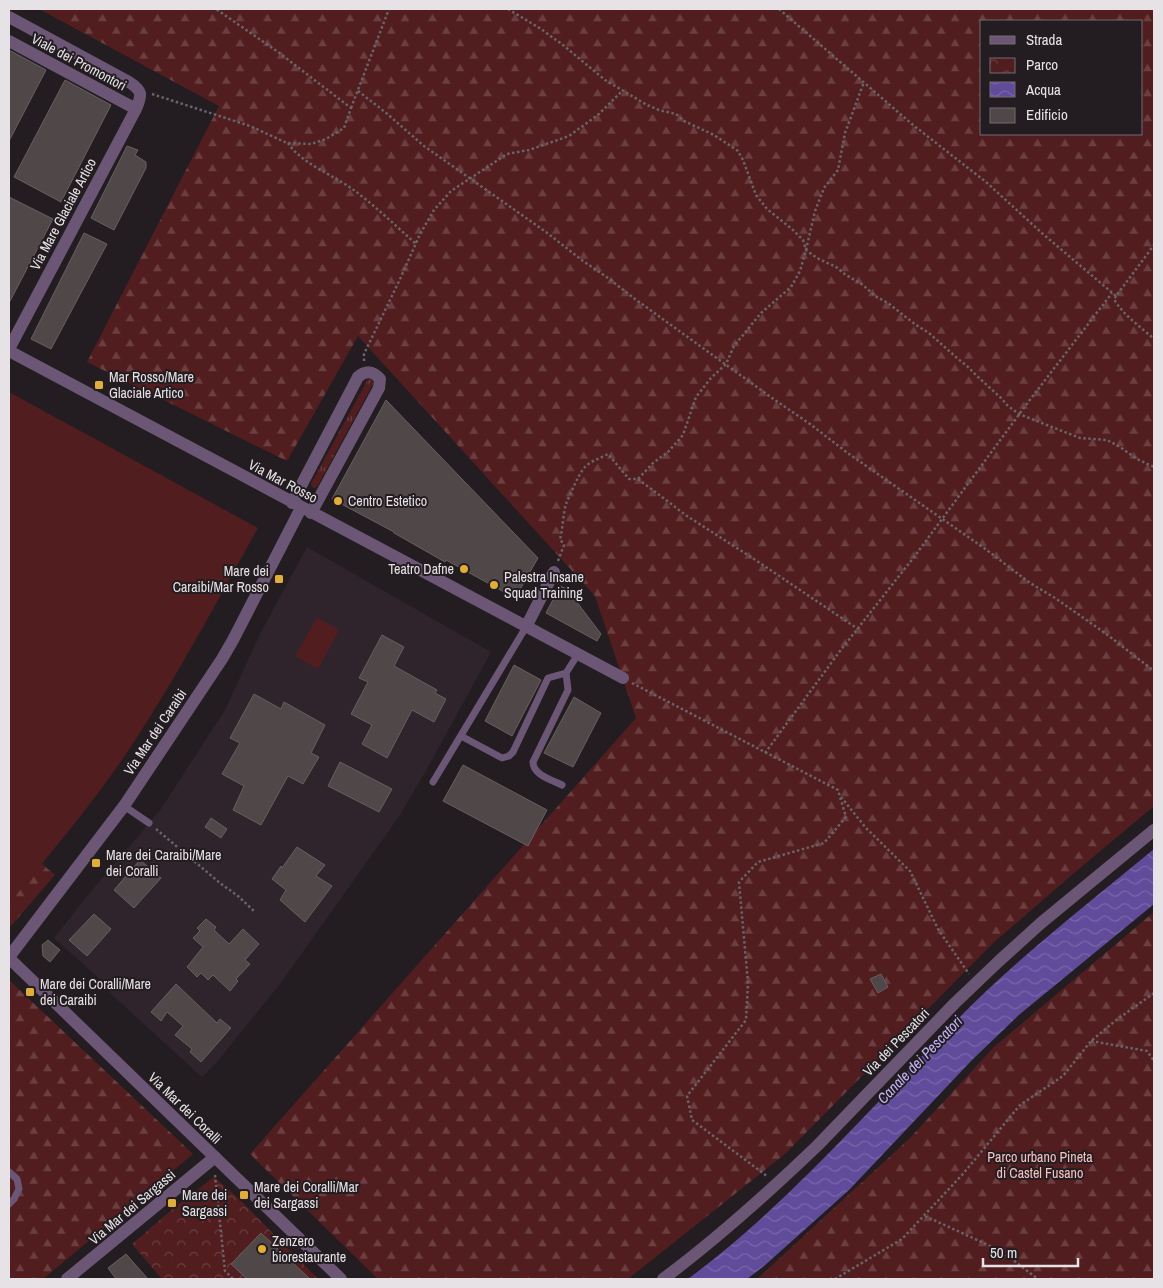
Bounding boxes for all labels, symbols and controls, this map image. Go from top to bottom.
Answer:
legend [980,20,1143,135]
street label: Viale dei Promontori [28,29,130,95]
text: Strada [1026,29,1062,50]
text: Parco [1026,54,1058,75]
text: Acqua [1025,79,1061,100]
text: Edificio [1026,104,1068,125]
street label: Via Mare Glaciale Artico [26,155,100,273]
place label: Mar Rosso/Mare Glaciale Artico [109,368,194,402]
marker: Mar Rosso/Mare Glaciale Artico [93,379,105,391]
street label: Via Mar Rosso [245,455,321,507]
place label: Centro Estetico [348,492,427,510]
marker: Centro Estetico [332,495,344,507]
place label: Teatro Dafne [388,560,454,578]
place label: Mare dei Caraibi/Mar Rosso [173,562,269,596]
marker: Teatro Dafne [458,563,470,575]
place label: Palestra Insane Squad Training [504,568,584,602]
marker: Mare dei Caraibi/Mar Rosso [273,573,285,585]
marker: Palestra Insane Squad Training [488,579,500,591]
street label: Via Mar dei Caraibi [120,686,190,778]
place label: Mare dei Caraibi/Mare dei Coralli [106,846,222,880]
marker: Mare dei Caraibi/Mare dei Coralli [90,857,102,869]
place label: Mare dei Coralli/Mare dei Caraibi [40,975,151,1009]
marker: Mare dei Coralli/Mare dei Caraibi [24,986,36,998]
street label: Via dei Pescatori [859,1004,933,1080]
water label: Canale dei Pescatori [872,1011,967,1108]
street label: Via Mar dei Coralli [144,1068,226,1148]
park label: Parco urbano Pineta di Castel Fusano [987,1148,1093,1182]
street label: Via Mar dei Sargassi [85,1166,179,1248]
place label: Mare dei Coralli/Mar dei Sargassi [254,1178,359,1212]
place label: Mare dei Sargassi [182,1186,227,1220]
marker: Mare dei Coralli/Mar dei Sargassi [238,1189,250,1201]
marker: Mare dei Sargassi [166,1197,178,1209]
place label: Zenzero biorestaurante [272,1232,346,1266]
scale bar [983,1236,1078,1268]
text: 50 m [990,1242,1017,1263]
marker: Zenzero biorestaurante [256,1243,268,1255]

